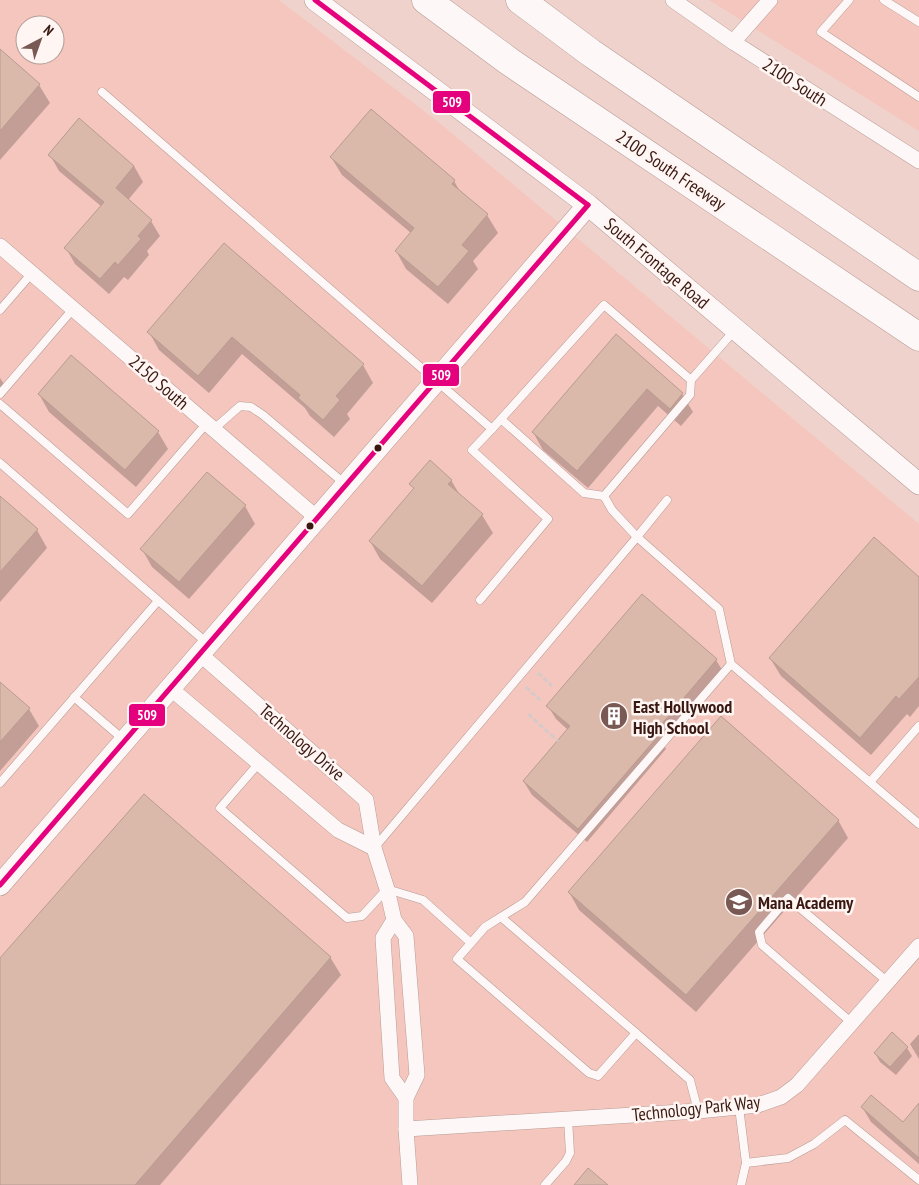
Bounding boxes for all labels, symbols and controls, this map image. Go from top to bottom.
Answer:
north arrow [15,15,65,65]
text: N [40,21,57,39]
street label: 2100 South [758,53,832,111]
line badge: 509 [432,90,471,114]
text: 509 [442,93,462,111]
street label: 2100 South Freeway [612,125,731,215]
street label: South Frontage Road [600,212,714,314]
street label: 2150 South [124,350,194,414]
line badge: 509 [422,363,460,387]
text: 509 [431,366,451,384]
unlabelled marker [373,443,383,453]
unlabelled marker [305,521,315,531]
place label: East Hollywood High School [633,695,732,739]
street label: Technology Drive [254,699,350,785]
building icon: East Hollywood High School [599,701,629,731]
line badge: 509 [128,703,166,727]
text: 509 [137,706,157,724]
school or university icon: Mana Academy [724,887,754,917]
place label: Mana Academy [758,891,854,914]
street label: Technology Park Way [631,1090,761,1126]

